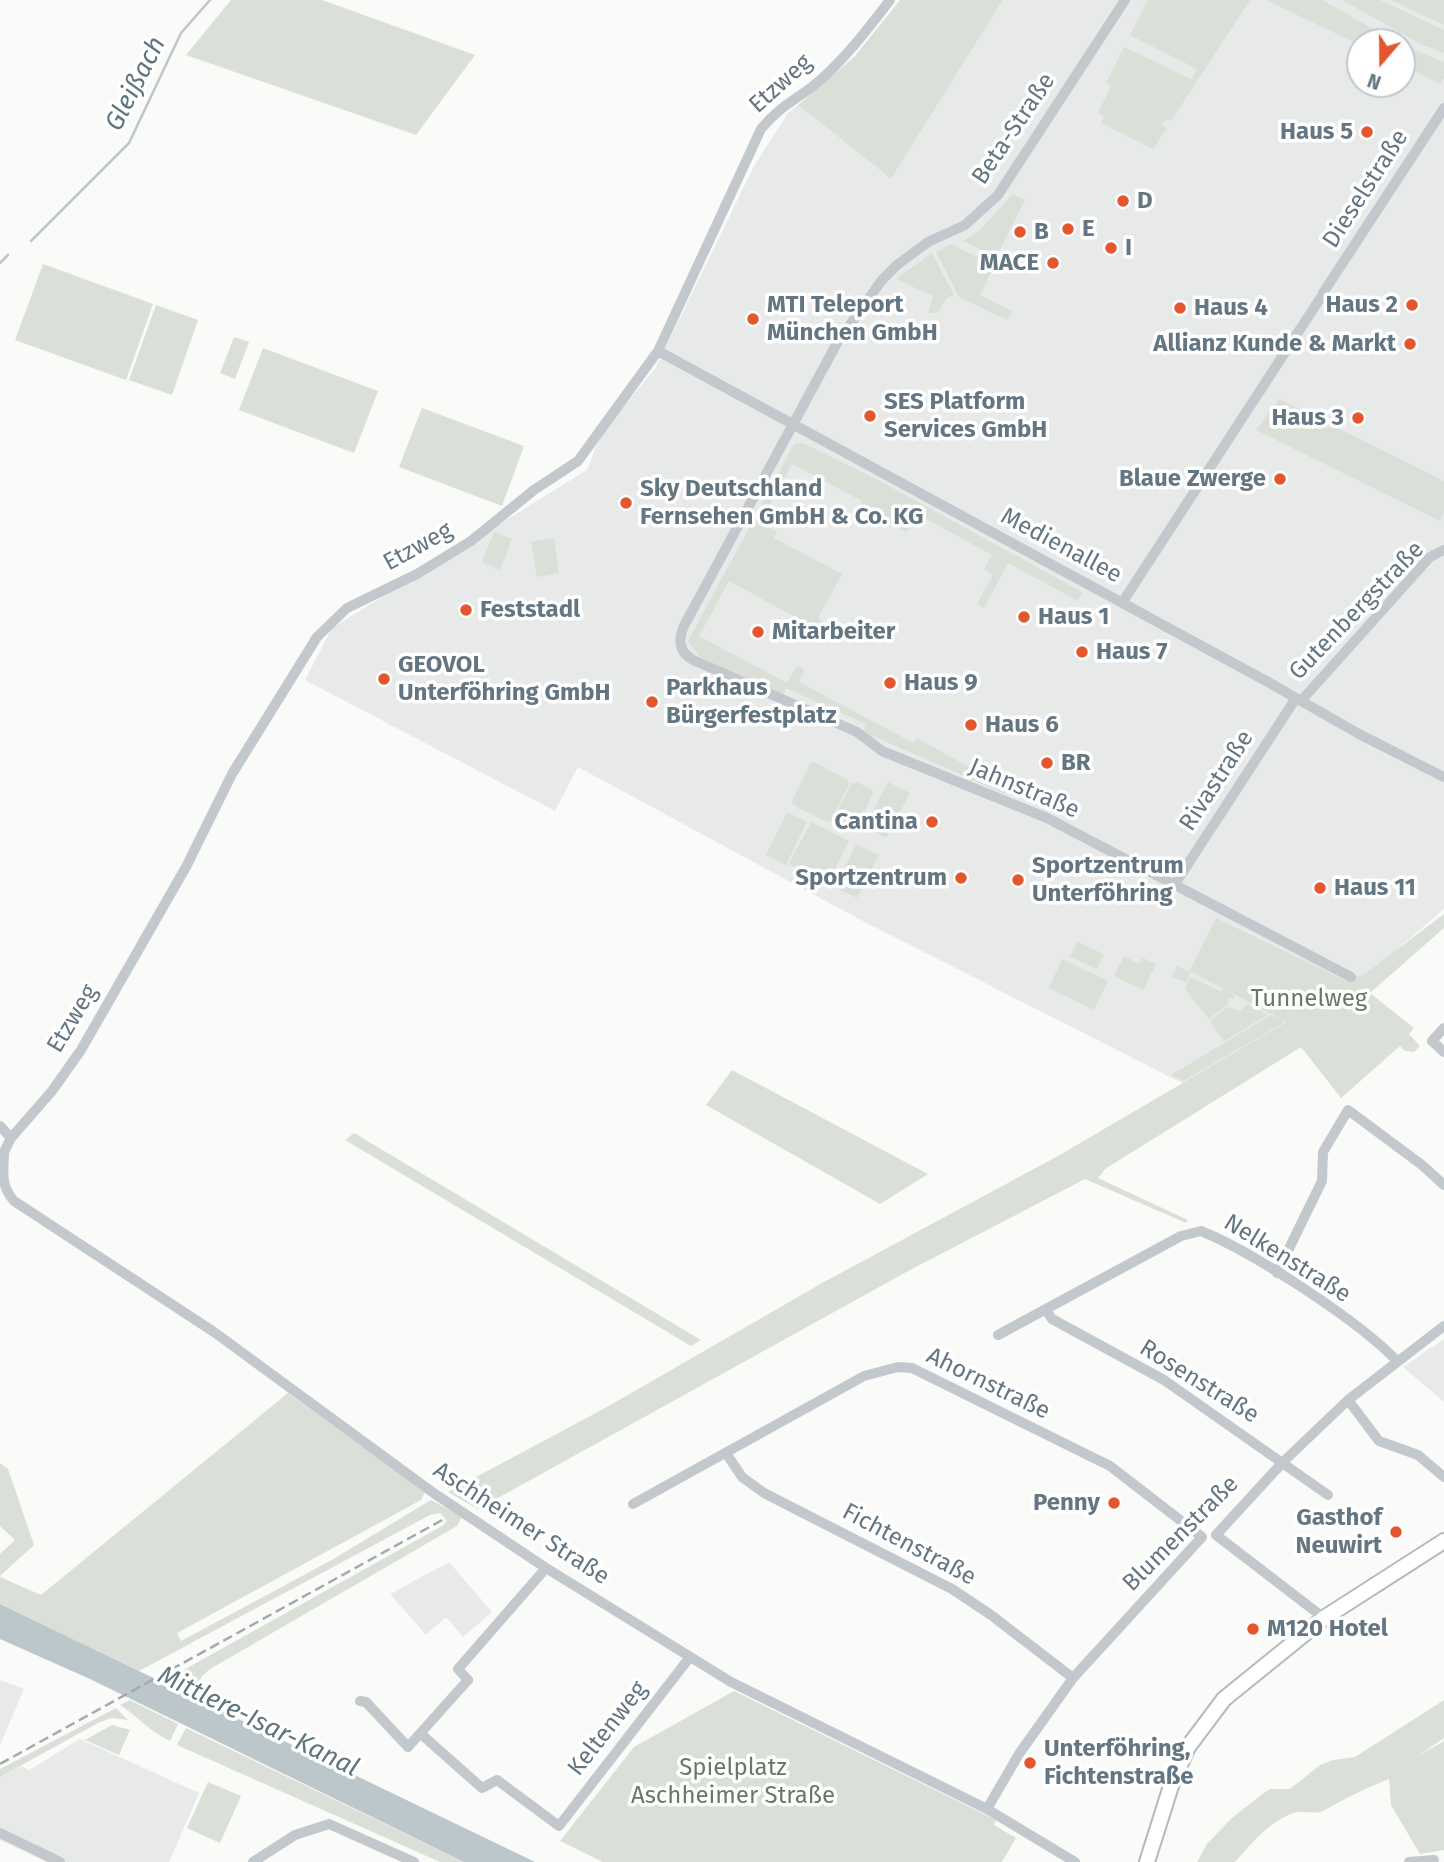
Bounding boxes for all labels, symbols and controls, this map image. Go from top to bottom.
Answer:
north arrow [1346,28,1416,98]
water label: Gleißach [99,32,173,136]
street label: Etzweg [744,48,818,120]
street label: Beta-Straße [966,68,1062,190]
text: N [1364,68,1384,94]
place label: Haus 5 [1280,118,1353,146]
street label: Dieselstraße [1317,124,1415,254]
marker: Haus 5 [1359,124,1375,140]
place label: D [1137,187,1153,215]
marker: D [1115,193,1131,209]
place label: E [1082,215,1095,243]
place label: B [1034,218,1049,246]
marker: E [1060,221,1076,237]
marker: B [1012,224,1028,240]
place label: I [1125,234,1132,262]
marker: I [1103,240,1119,256]
place label: MACE [980,249,1039,277]
marker: MACE [1045,255,1061,271]
place label: MTI Teleport München GmbH [767,291,938,347]
place label: Haus 2 [1325,291,1398,319]
place label: Haus 4 [1194,294,1268,322]
marker: Haus 2 [1404,297,1420,313]
marker: Haus 4 [1172,300,1188,316]
marker: MTI Teleport München GmbH [745,311,761,327]
place label: Allianz Kunde & Markt [1153,330,1396,358]
marker: Allianz Kunde & Markt [1402,336,1418,352]
place label: SES Platform Services GmbH [884,388,1047,444]
place label: Haus 3 [1271,404,1344,432]
marker: SES Platform Services GmbH [862,408,878,424]
marker: Haus 3 [1350,410,1366,426]
place label: Blaue Zwerge [1119,465,1266,493]
marker: Blaue Zwerge [1272,471,1288,487]
place label: Sky Deutschland Fernsehen GmbH & Co. KG [640,475,924,531]
marker: Sky Deutschland Fernsehen GmbH & Co. KG [618,495,634,511]
street label: Medienallee [996,502,1126,590]
street label: Etzweg [378,516,458,578]
street label: Gutenbergstraße [1284,536,1430,686]
place label: Feststadl [480,596,580,624]
marker: Feststadl [458,602,474,618]
place label: Haus 1 [1038,603,1109,631]
marker: Haus 1 [1016,609,1032,625]
place label: Mitarbeiter [772,618,895,646]
marker: Mitarbeiter [750,624,766,640]
place label: Haus 7 [1096,638,1167,666]
marker: Haus 7 [1074,644,1090,660]
place label: GEOVOL Unterföhring GmbH [398,651,611,707]
place label: Haus 9 [904,669,978,697]
marker: GEOVOL Unterföhring GmbH [376,671,392,687]
place label: Parkhaus Bürgerfestplatz [666,674,837,730]
marker: Haus 9 [882,675,898,691]
marker: Parkhaus Bürgerfestplatz [644,694,660,710]
place label: Haus 6 [985,711,1059,739]
marker: Haus 6 [963,717,979,733]
street label: Rivastraße [1174,725,1260,837]
place label: BR [1061,749,1091,777]
street label: Jahnstraße [964,753,1084,825]
marker: BR [1039,755,1055,771]
place label: Cantina [834,808,918,836]
marker: Cantina [924,814,940,830]
place label: Sportzentrum Unterföhring [1032,852,1184,908]
place label: Sportzentrum [795,864,947,892]
marker: Sportzentrum [953,870,969,886]
marker: Sportzentrum Unterföhring [1010,872,1026,888]
place label: Haus 11 [1334,874,1416,902]
marker: Haus 11 [1312,880,1328,896]
street label: Etzweg [41,980,105,1058]
park label: Tunnelweg [1251,985,1367,1013]
street label: Nelkenstraße [1218,1209,1356,1309]
street label: Rosenstraße [1134,1334,1264,1430]
street label: Ahornstraße [922,1342,1054,1426]
street label: Aschheimer Straße [428,1456,614,1592]
street label: Blumenstraße [1117,1470,1245,1598]
place label: Penny [1033,1489,1100,1517]
marker: Penny [1106,1495,1122,1511]
street label: Fichtenstraße [837,1498,981,1592]
place label: Gasthof Neuwirt [1295,1504,1382,1560]
marker: Gasthof Neuwirt [1388,1524,1404,1540]
place label: M120 Hotel [1267,1615,1388,1643]
marker: M120 Hotel [1245,1621,1261,1637]
water label: Mittlere-Isar-Kanal [152,1660,364,1784]
street label: Keltenweg [562,1676,654,1782]
place label: Unterföhring, Fichtenstraße [1044,1735,1194,1791]
park label: Spielplatz Aschheimer Straße [631,1754,835,1810]
marker: Unterföhring, Fichtenstraße [1022,1755,1038,1771]

